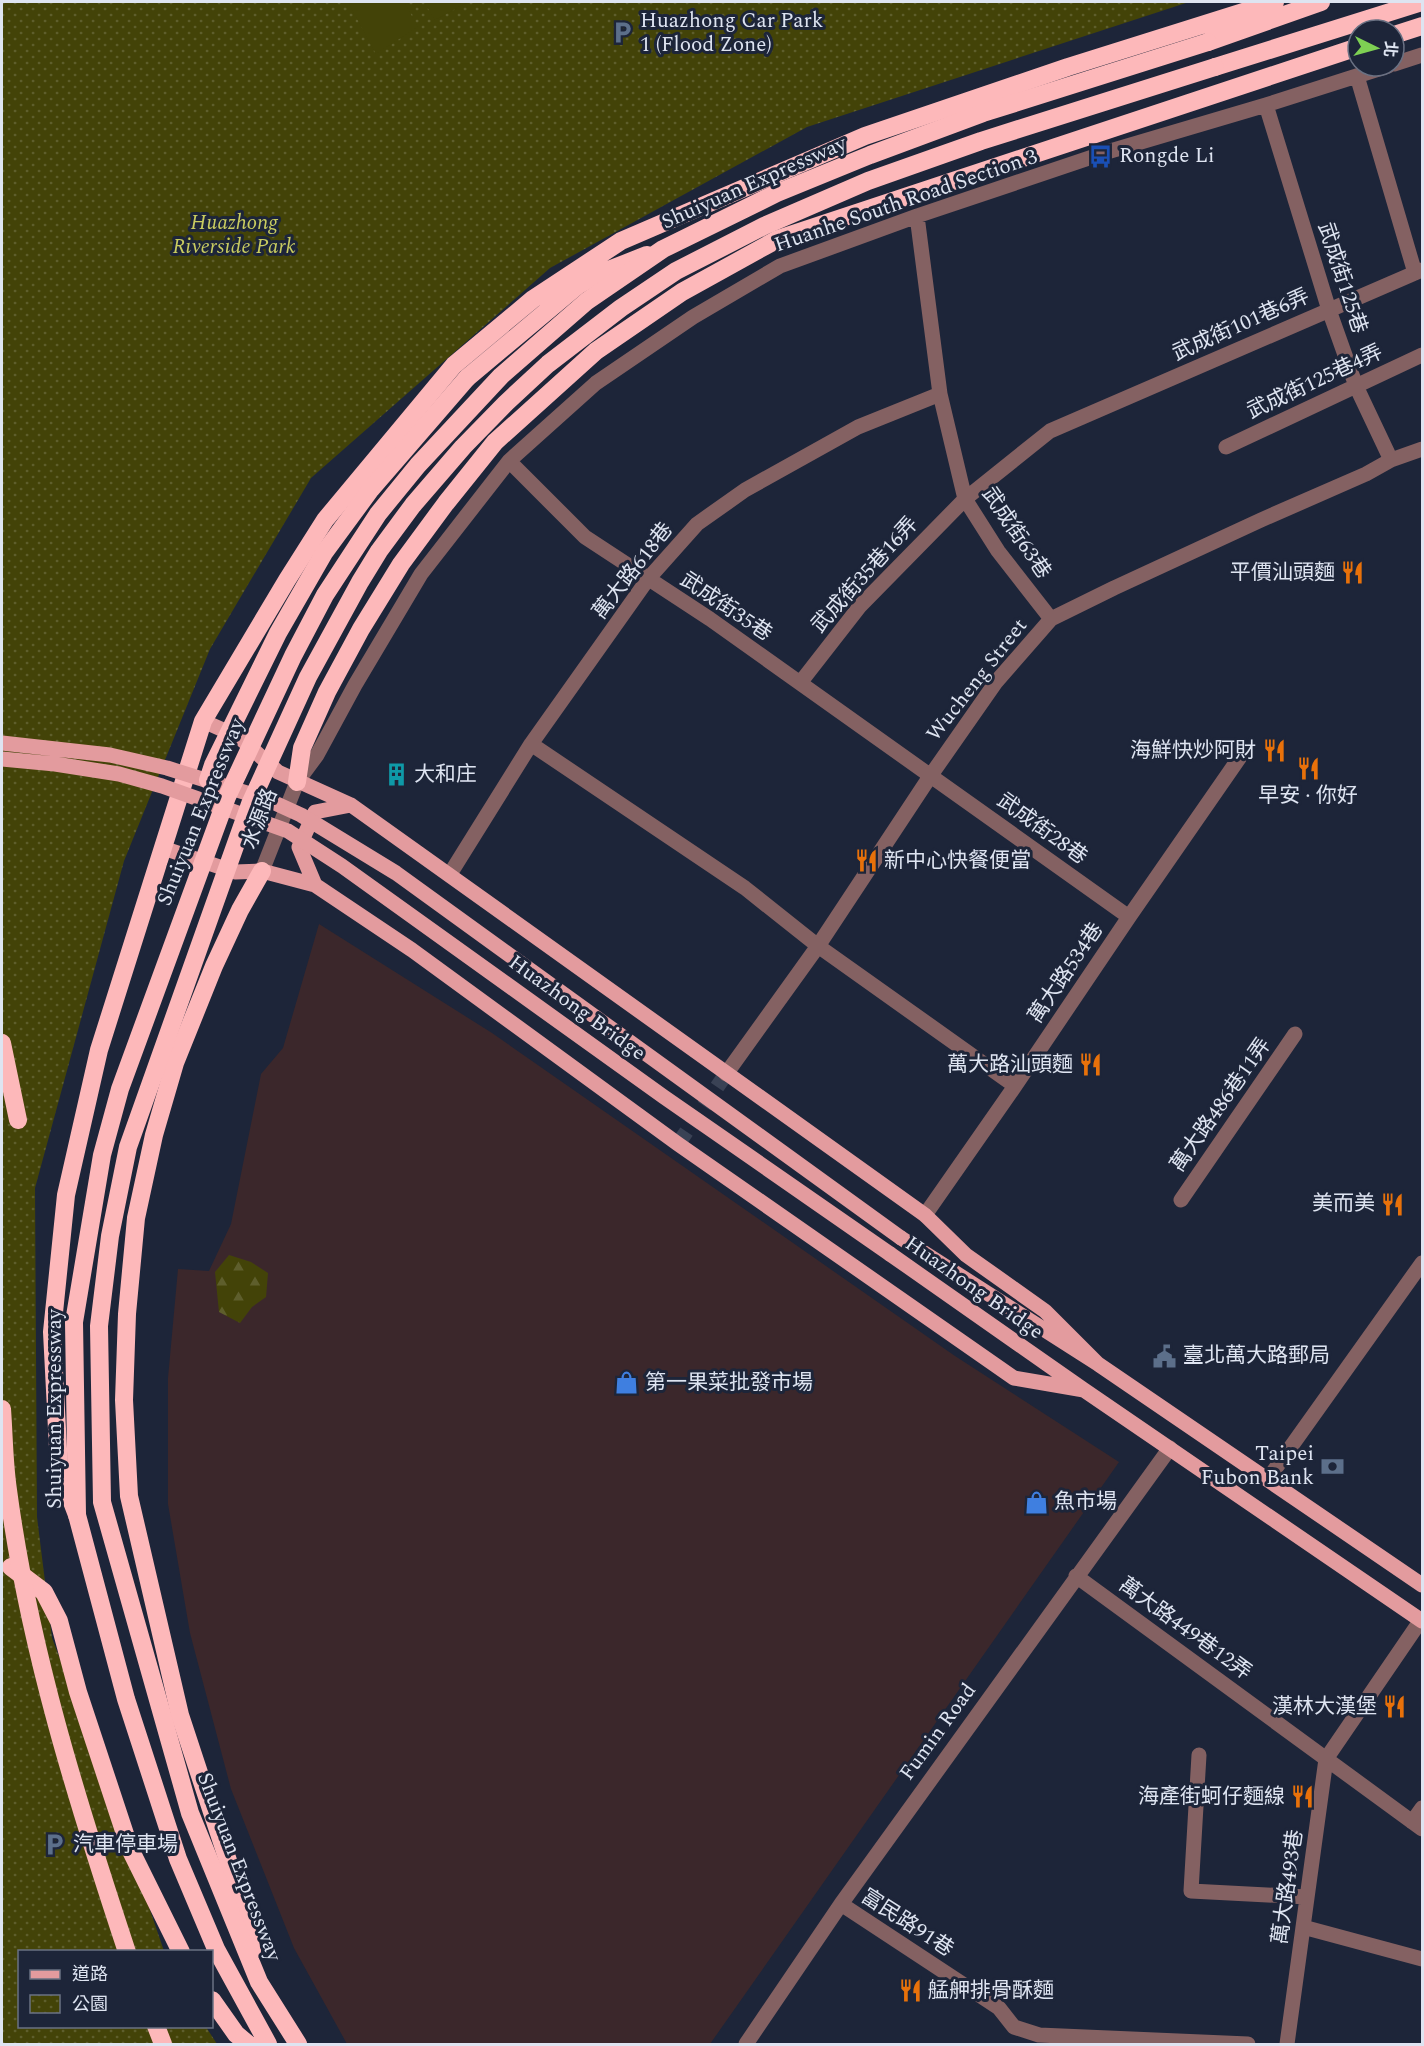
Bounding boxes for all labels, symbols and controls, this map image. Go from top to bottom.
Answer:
place label: Huazhong Car Park 1 (Flood Zone) [640,5,824,61]
north arrow [1346,18,1406,78]
parking icon: Huazhong Car Park 1 (Flood Zone) [609,20,635,46]
text: 北 [1377,40,1403,58]
street label: Shuiyuan Expressway [656,127,853,238]
place label: Rongde Li [1119,140,1215,172]
street label: Huanhe South Road Section 3 [770,141,1042,261]
bus stop icon: Rongde Li [1088,143,1114,169]
park label: Huazhong Riverside Park [172,207,296,263]
street label: 武成街125巷 [1309,218,1375,338]
street label: 武成街101巷6弄 [1167,280,1315,370]
street label: 武成街125巷4弄 [1242,336,1388,428]
street label: 武成街63巷 [973,481,1059,585]
street label: 武成街35巷16弄 [804,510,926,640]
street label: 萬大路618巷 [585,516,681,626]
place label: 平價汕頭麵 [1230,557,1335,589]
restaurant icon: 平價汕頭麵 [1340,560,1366,586]
street label: 武成街35巷 [674,564,778,650]
street label: Wucheng Street [919,612,1035,748]
street label: Shuiyuan Expressway [149,713,254,911]
place label: 海鮮快炒阿財 [1130,735,1256,767]
restaurant icon: 海鮮快炒阿財 [1261,738,1287,764]
restaurant icon: 早安 · 你好 [1295,755,1321,781]
place label: 大和庄 [414,759,477,791]
building icon: 大和庄 [383,762,409,788]
place label: 早安 · 你好 [1258,780,1358,812]
street label: 水源路 [234,784,286,854]
street label: 武成街28巷 [990,785,1094,873]
place label: 新中心快餐便當 [884,845,1031,877]
restaurant icon: 新中心快餐便當 [853,848,879,874]
street label: 萬大路534巷 [1020,916,1112,1030]
street label: Huazhong Bridge [502,947,652,1069]
street label: 萬大路486巷11弄 [1163,1031,1279,1179]
place label: 萬大路汕頭麵 [947,1049,1073,1081]
restaurant icon: 萬大路汕頭麵 [1078,1052,1104,1078]
place label: 美而美 [1312,1188,1375,1220]
restaurant icon: 美而美 [1380,1191,1406,1217]
street label: Huazhong Bridge [898,1228,1050,1348]
street label: Shuiyuan Expressway [39,1308,71,1509]
place label: 臺北萬大路郵局 [1183,1340,1330,1372]
public building icon: 臺北萬大路郵局 [1152,1343,1178,1369]
place label: 第一果菜批發市場 [645,1367,813,1399]
shop icon: 第一果菜批發市場 [614,1370,640,1396]
place label: Taipei Fubon Bank [1201,1438,1314,1494]
bank icon: Taipei Fubon Bank [1319,1453,1345,1479]
place label: 魚市場 [1054,1486,1117,1518]
shop icon: 魚市場 [1023,1489,1049,1515]
street label: 萬大路449巷12弄 [1112,1570,1258,1688]
street label: Fumin Road [892,1677,984,1787]
place label: 漢林大漢堡 [1272,1691,1377,1723]
restaurant icon: 漢林大漢堡 [1382,1694,1408,1720]
street label: Shuiyuan Expressway [188,1768,290,1967]
place label: 海產街蚵仔麵線 [1138,1781,1285,1813]
restaurant icon: 海產街蚵仔麵線 [1290,1784,1316,1810]
street label: 萬大路493巷 [1264,1828,1312,1946]
place label: 汽車停車場 [73,1829,178,1861]
parking icon: 汽車停車場 [42,1832,68,1858]
street label: 富民路91巷 [854,1881,960,1965]
legend [18,1950,213,2028]
text: 道路 [72,1961,108,1988]
place label: 艋舺排骨酥麵 [928,1975,1054,2007]
restaurant icon: 艋舺排骨酥麵 [897,1978,923,2004]
text: 公園 [72,1991,108,2018]

